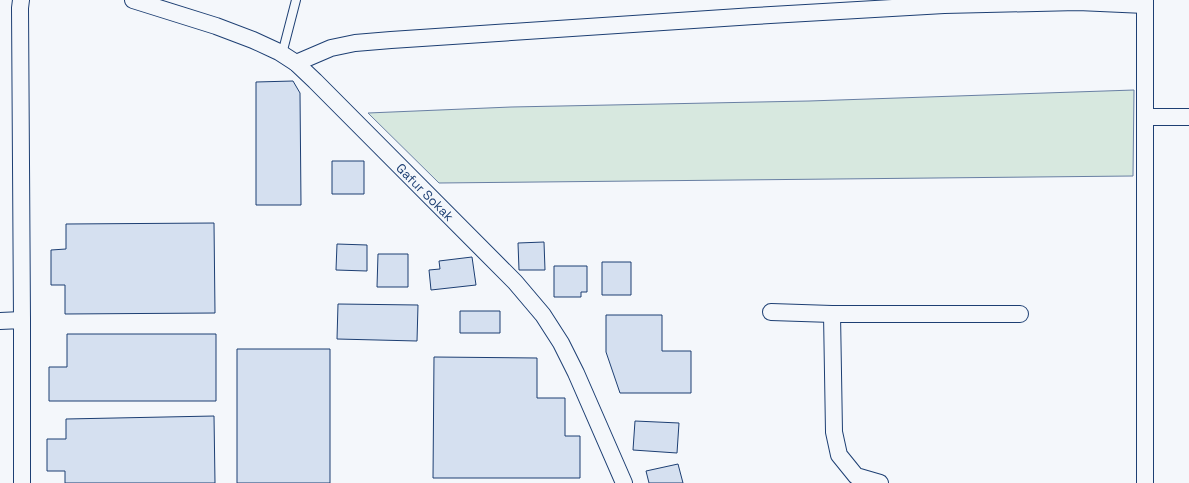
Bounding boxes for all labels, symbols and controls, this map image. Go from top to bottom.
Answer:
street label: Gafur Sokak [393,159,458,224]

